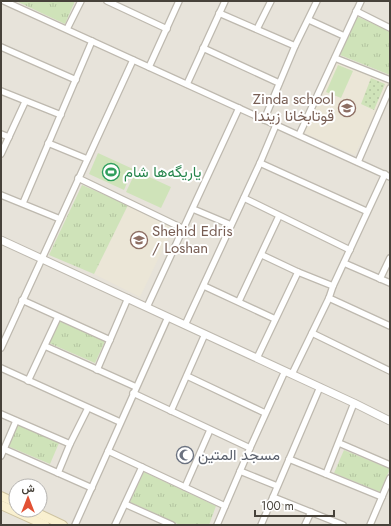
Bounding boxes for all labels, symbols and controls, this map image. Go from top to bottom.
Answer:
place label: Zinda school قوتابخانا زیندا [253,88,334,127]
school or university icon: Zinda school قوتابخانا زیندا [337,98,357,118]
place label: ياريگه‌ها شام [124,161,201,183]
sports icon: ياريگه‌ها شام [101,162,121,182]
place label: Shehid Edris / Loshan [152,220,233,259]
school or university icon: Shehid Edris / Loshan [129,230,149,250]
place label: مسجد المتين [198,444,280,466]
mosque icon: مسجد المتين [175,445,195,465]
north arrow [8,478,48,518]
text: ش [21,480,35,496]
scale bar [255,492,334,518]
text: 100 m [261,497,294,515]

